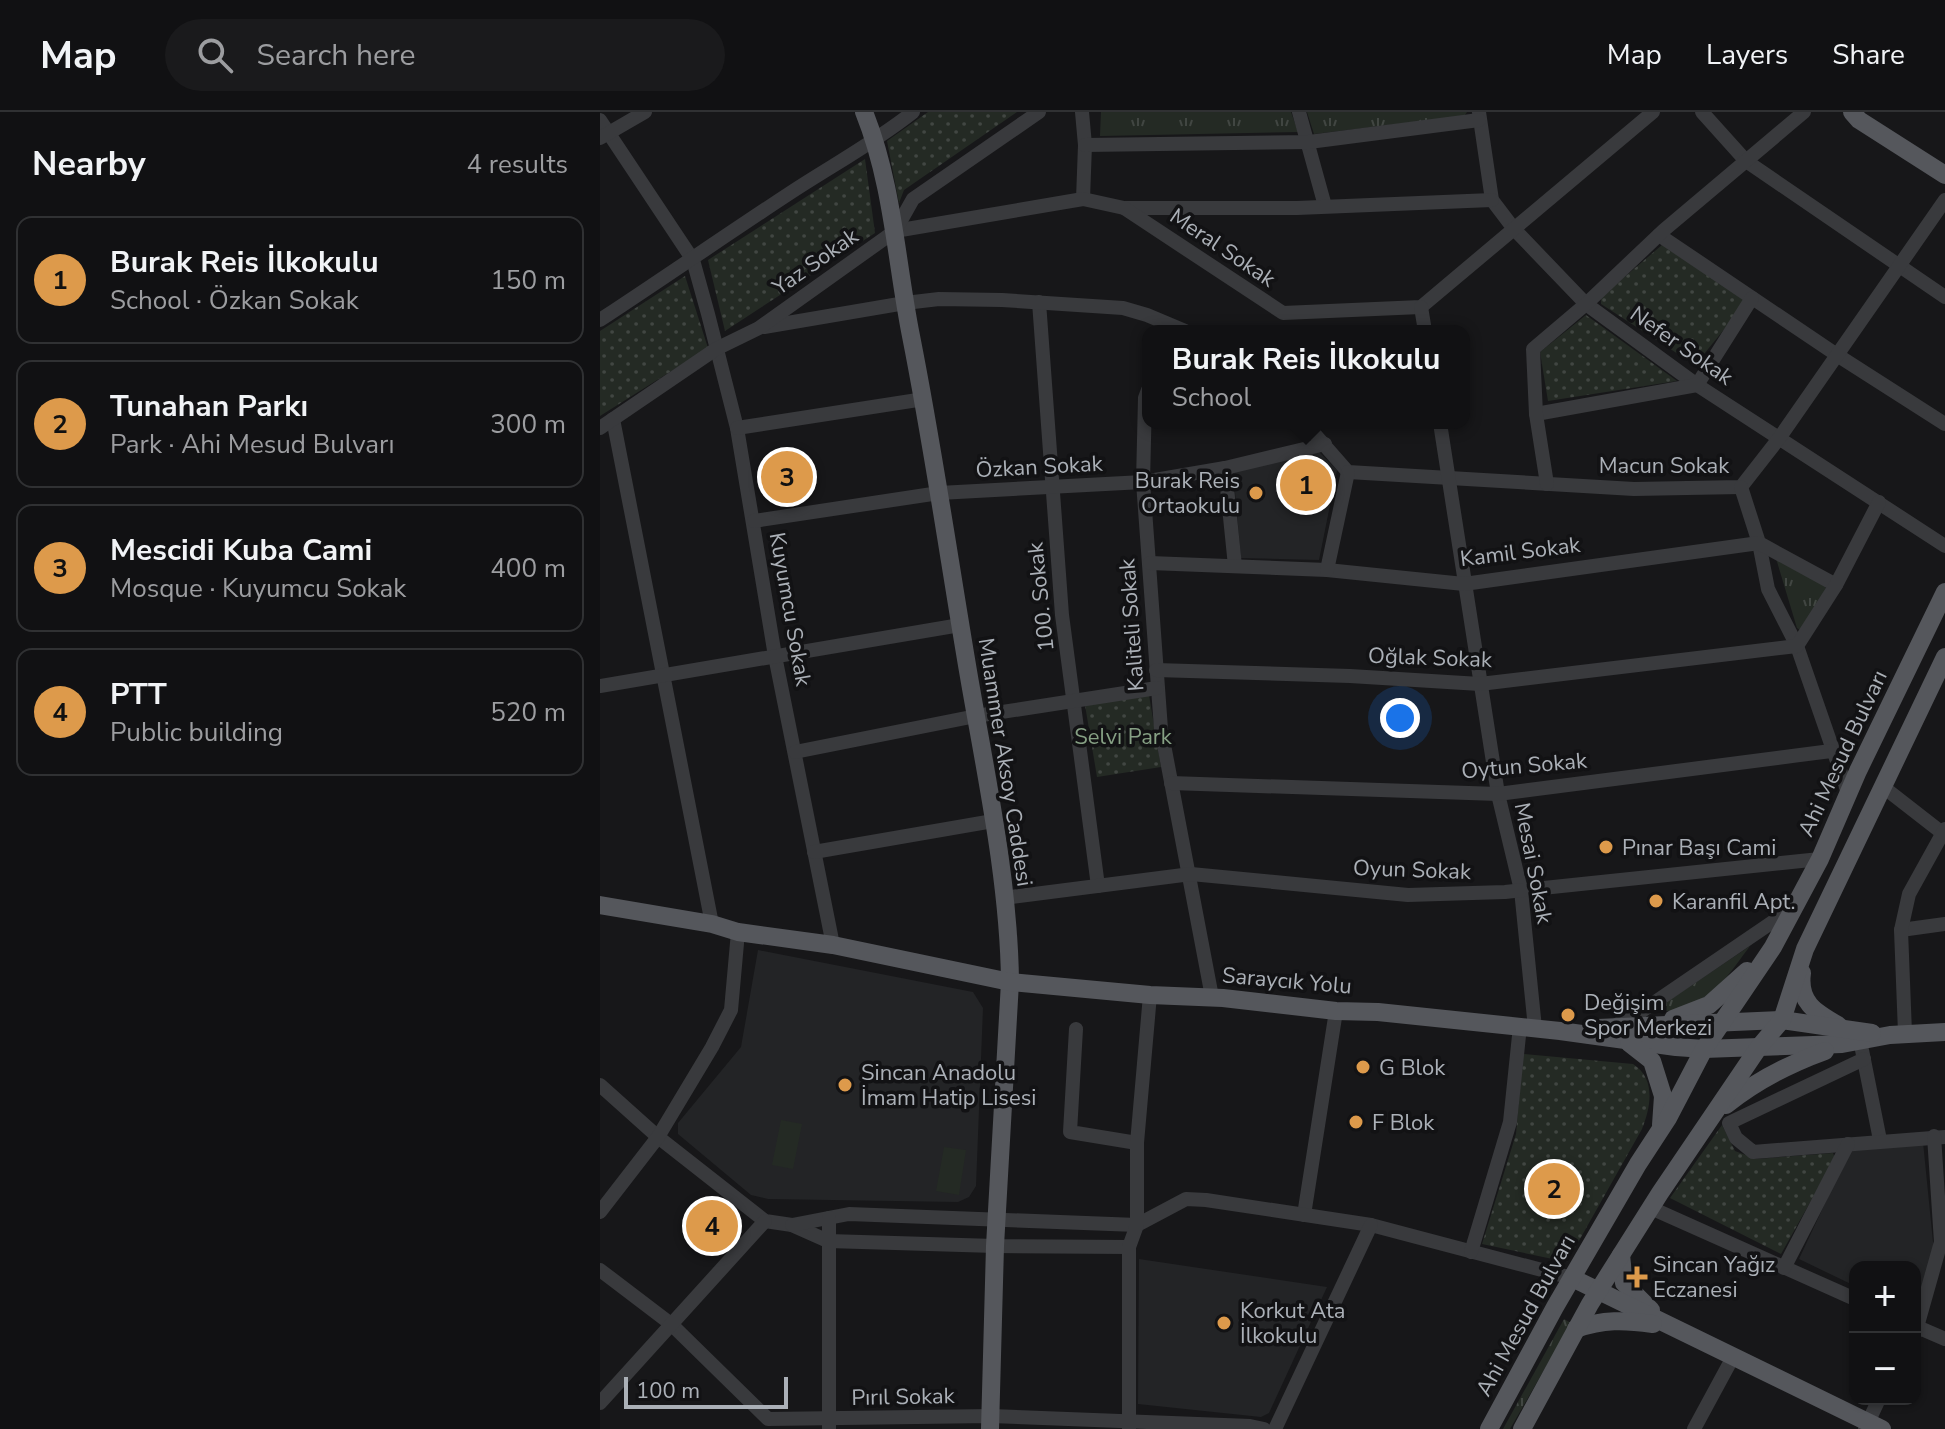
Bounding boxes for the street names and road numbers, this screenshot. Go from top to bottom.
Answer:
street label: Meral Sokak [1164,201,1282,295]
street label: Yaz Sokak [766,221,865,303]
street label: Nefer Sokak [1624,299,1740,393]
street label: Özkan Sokak [975,449,1104,485]
street label: Macun Sokak [1599,451,1730,481]
street label: Kuyumcu Sokak [762,530,818,689]
street label: Kamil Sokak [1458,530,1583,574]
street label: 100. Sokak [1020,540,1062,653]
street label: Kaliteli Sokak [1112,557,1152,692]
street label: Muammer Aksoy Caddesi [971,636,1039,889]
street label: Oğlak Sokak [1368,641,1493,675]
street label: Ahi Mesud Bulvarı [1791,665,1895,842]
street label: Oytun Sokak [1460,745,1589,786]
street label: Mesai Sokak [1507,800,1560,927]
street label: Oyun Sokak [1352,853,1472,887]
street label: Saraycık Yolu [1221,960,1353,1002]
street label: Ahi Mesud Bulvarı [1469,1229,1583,1402]
street label: Pırıl Sokak [851,1381,956,1413]

